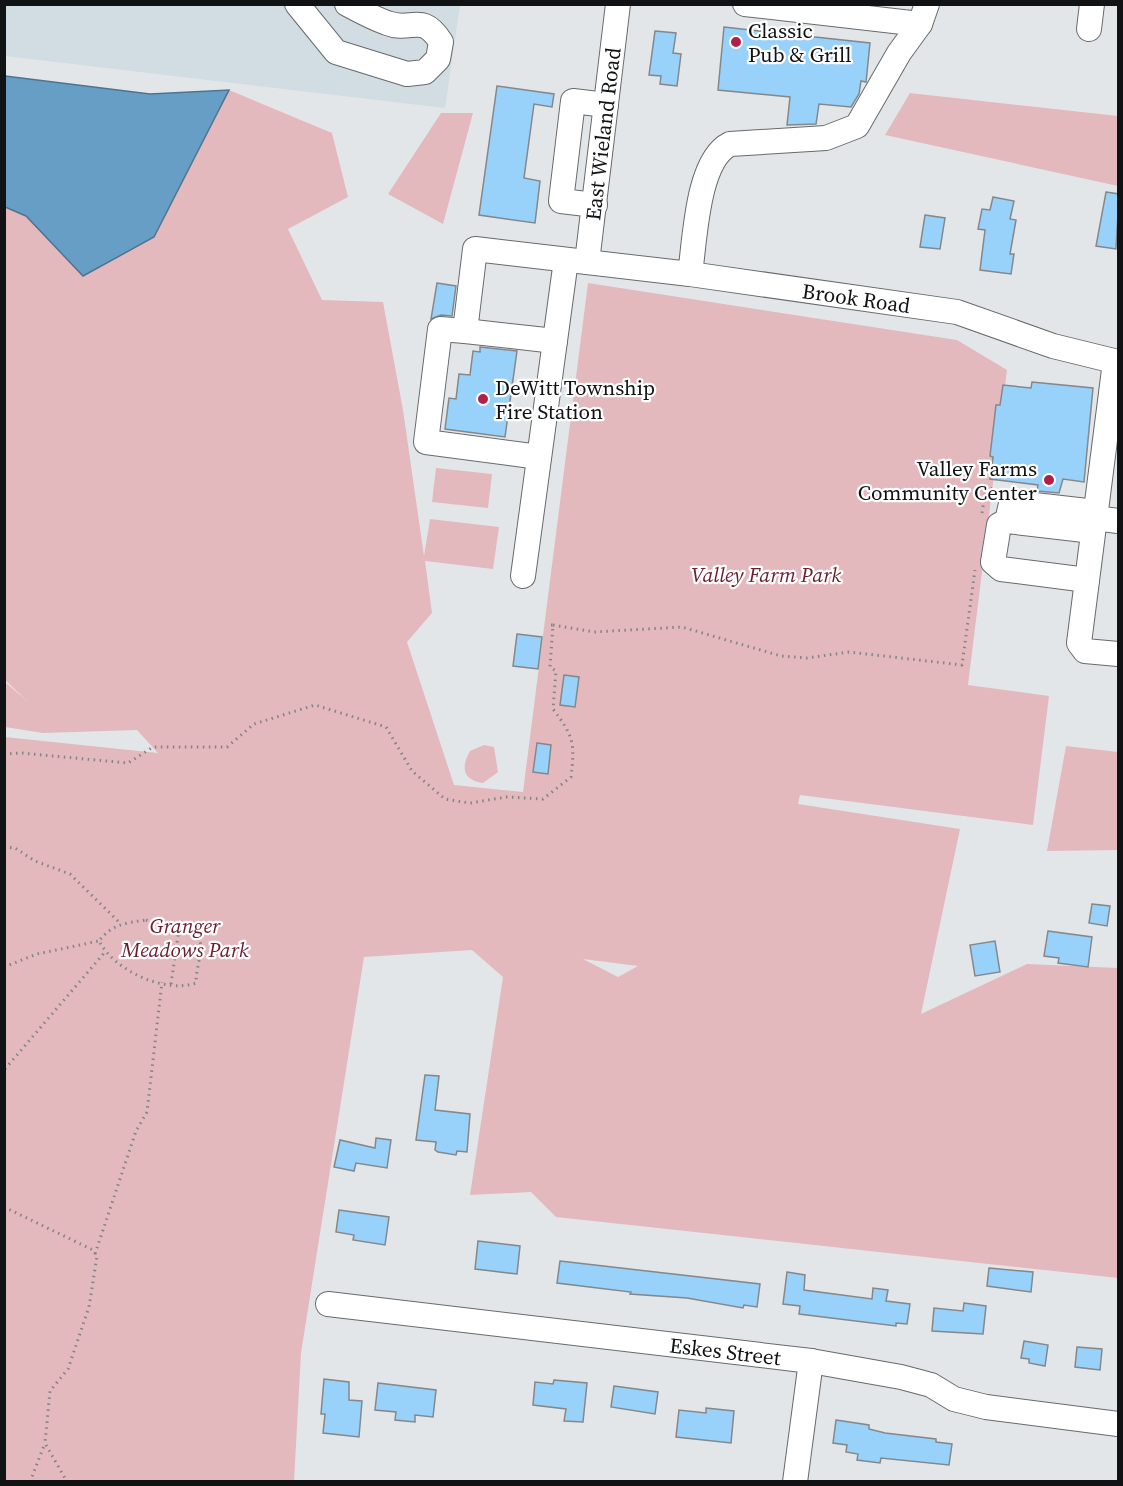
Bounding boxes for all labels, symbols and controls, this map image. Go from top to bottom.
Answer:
place label: Classic Pub & Grill [748,16,852,69]
marker: Classic Pub & Grill [729,35,743,49]
street label: East Wieland Road [578,46,627,222]
street label: Brook Road [800,276,912,320]
place label: DeWitt Township Fire Station [495,373,655,426]
marker: DeWitt Township Fire Station [476,392,490,406]
place label: Valley Farms Community Center [858,454,1037,507]
marker: Valley Farms Community Center [1042,473,1056,487]
park label: Valley Farm Park [691,560,841,589]
park label: Granger Meadows Park [120,911,249,964]
street label: Eskes Street [668,1330,783,1372]

